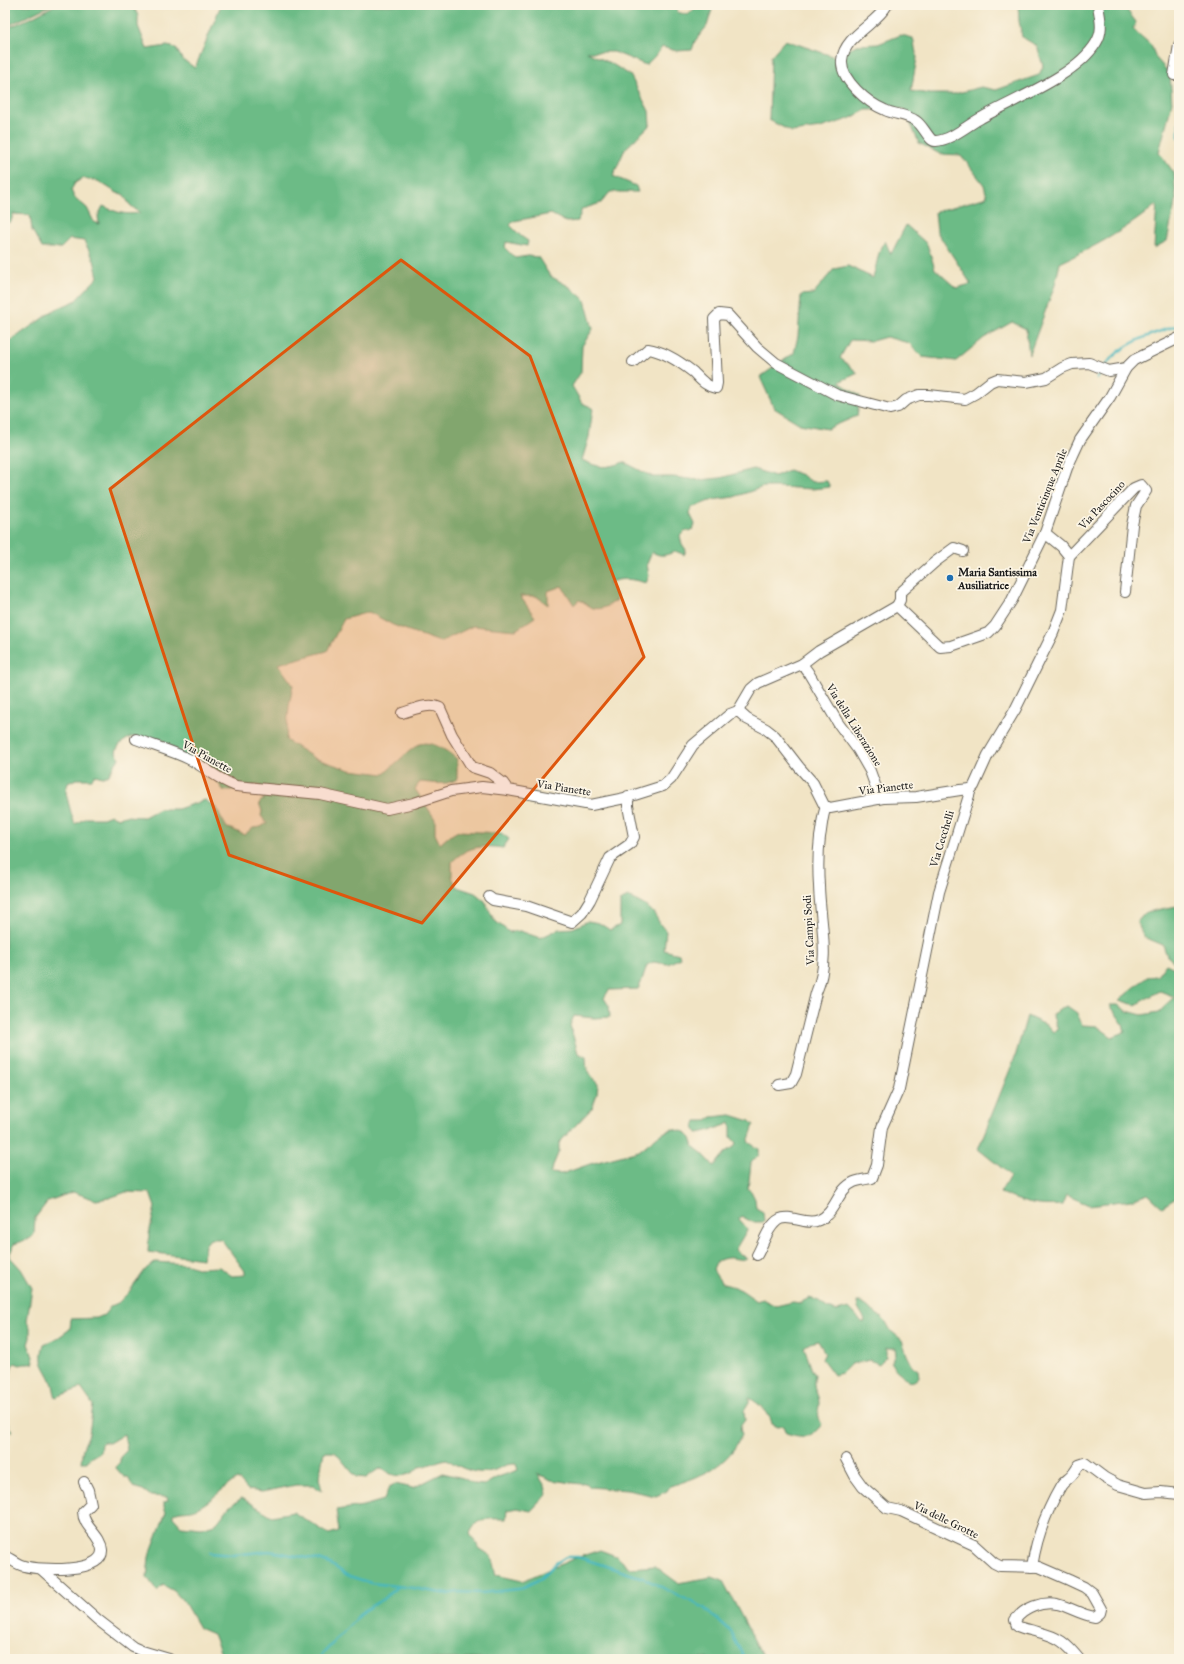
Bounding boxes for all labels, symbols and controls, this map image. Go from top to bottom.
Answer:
street label: Via Venticinque Aprile [1020,446,1071,547]
street label: Via Pascocino [1075,478,1128,533]
place label: Maria Santissima Ausiliatrice [957,566,1037,592]
marker: Maria Santissima Ausiliatrice [945,573,955,583]
street label: Via della Liberazione [823,681,885,769]
street label: Via Pianette [179,738,234,776]
street label: Via Pianette [535,777,592,799]
street label: Via Pianette [857,778,914,798]
street label: Via Cecchelli [927,809,957,870]
street label: Via Campi Sodi [801,894,817,967]
street label: Via delle Grotte [910,1498,981,1542]

